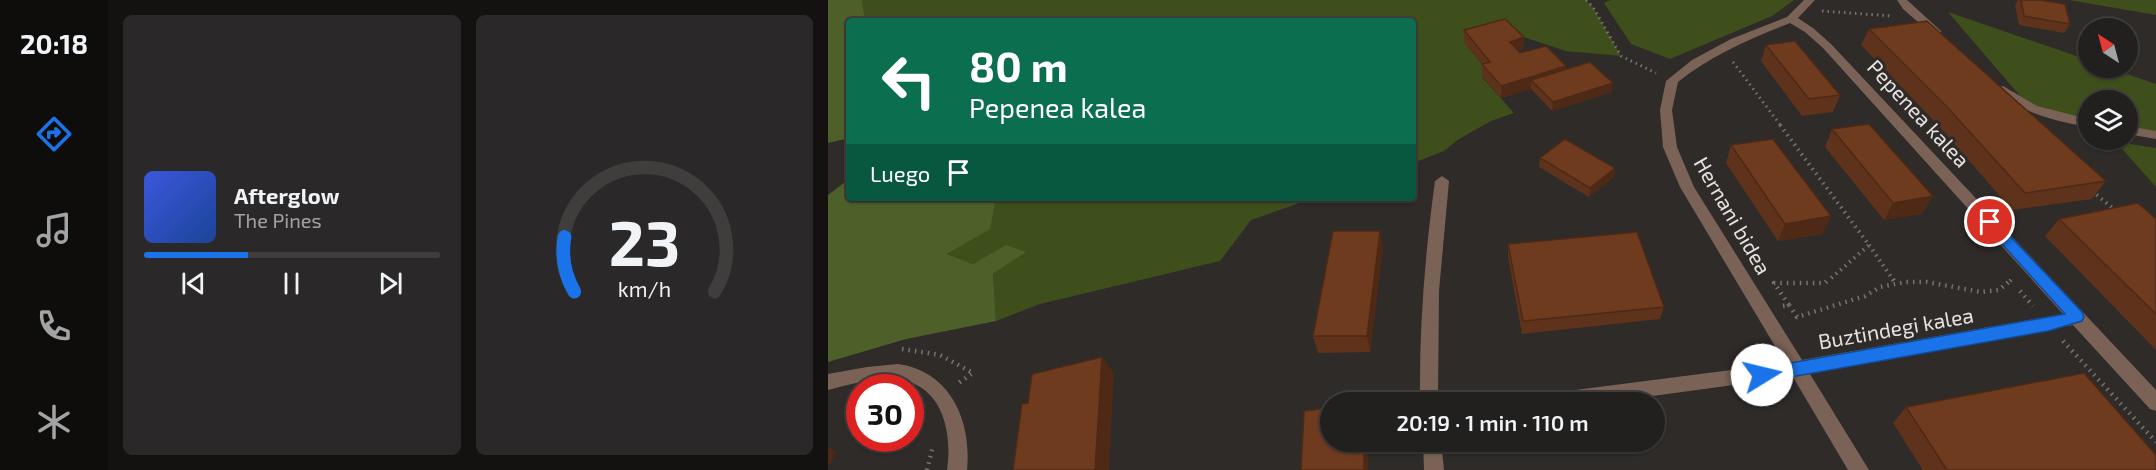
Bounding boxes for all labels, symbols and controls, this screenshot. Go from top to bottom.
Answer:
north arrow [2078,18,2138,78]
map controls [2078,18,2138,150]
text: 20:18 [20,27,88,59]
text: 80 m [969,40,1068,90]
icon: left [870,42,948,120]
street label: Pepenea kalea [1863,54,1975,172]
button: layers [2078,90,2138,150]
text: Pepenea kalea [969,91,1146,123]
icon: directions [33,113,75,155]
street label: Hernani bidea [1690,152,1777,278]
icon: arrive [942,156,975,189]
text: Luego [870,160,930,186]
text: Afterglow [234,182,339,208]
pin [1964,196,2015,247]
text: 23 [608,204,680,279]
icon: arrive [1973,205,2006,238]
text: The Pines [234,208,322,232]
icon: music [33,209,75,251]
icon: previous [177,267,210,300]
icon: pause [275,267,308,300]
icon: next [374,267,407,300]
text: km/h [618,276,671,301]
street label: Buztindegi kalea [1816,302,1975,353]
icon: phone [33,305,75,347]
position arrow [1730,343,1794,407]
speed limit sign: 30 [846,374,924,452]
icon: climate [33,401,75,443]
text: 20:19 · 1 min · 110 m [1396,409,1589,435]

